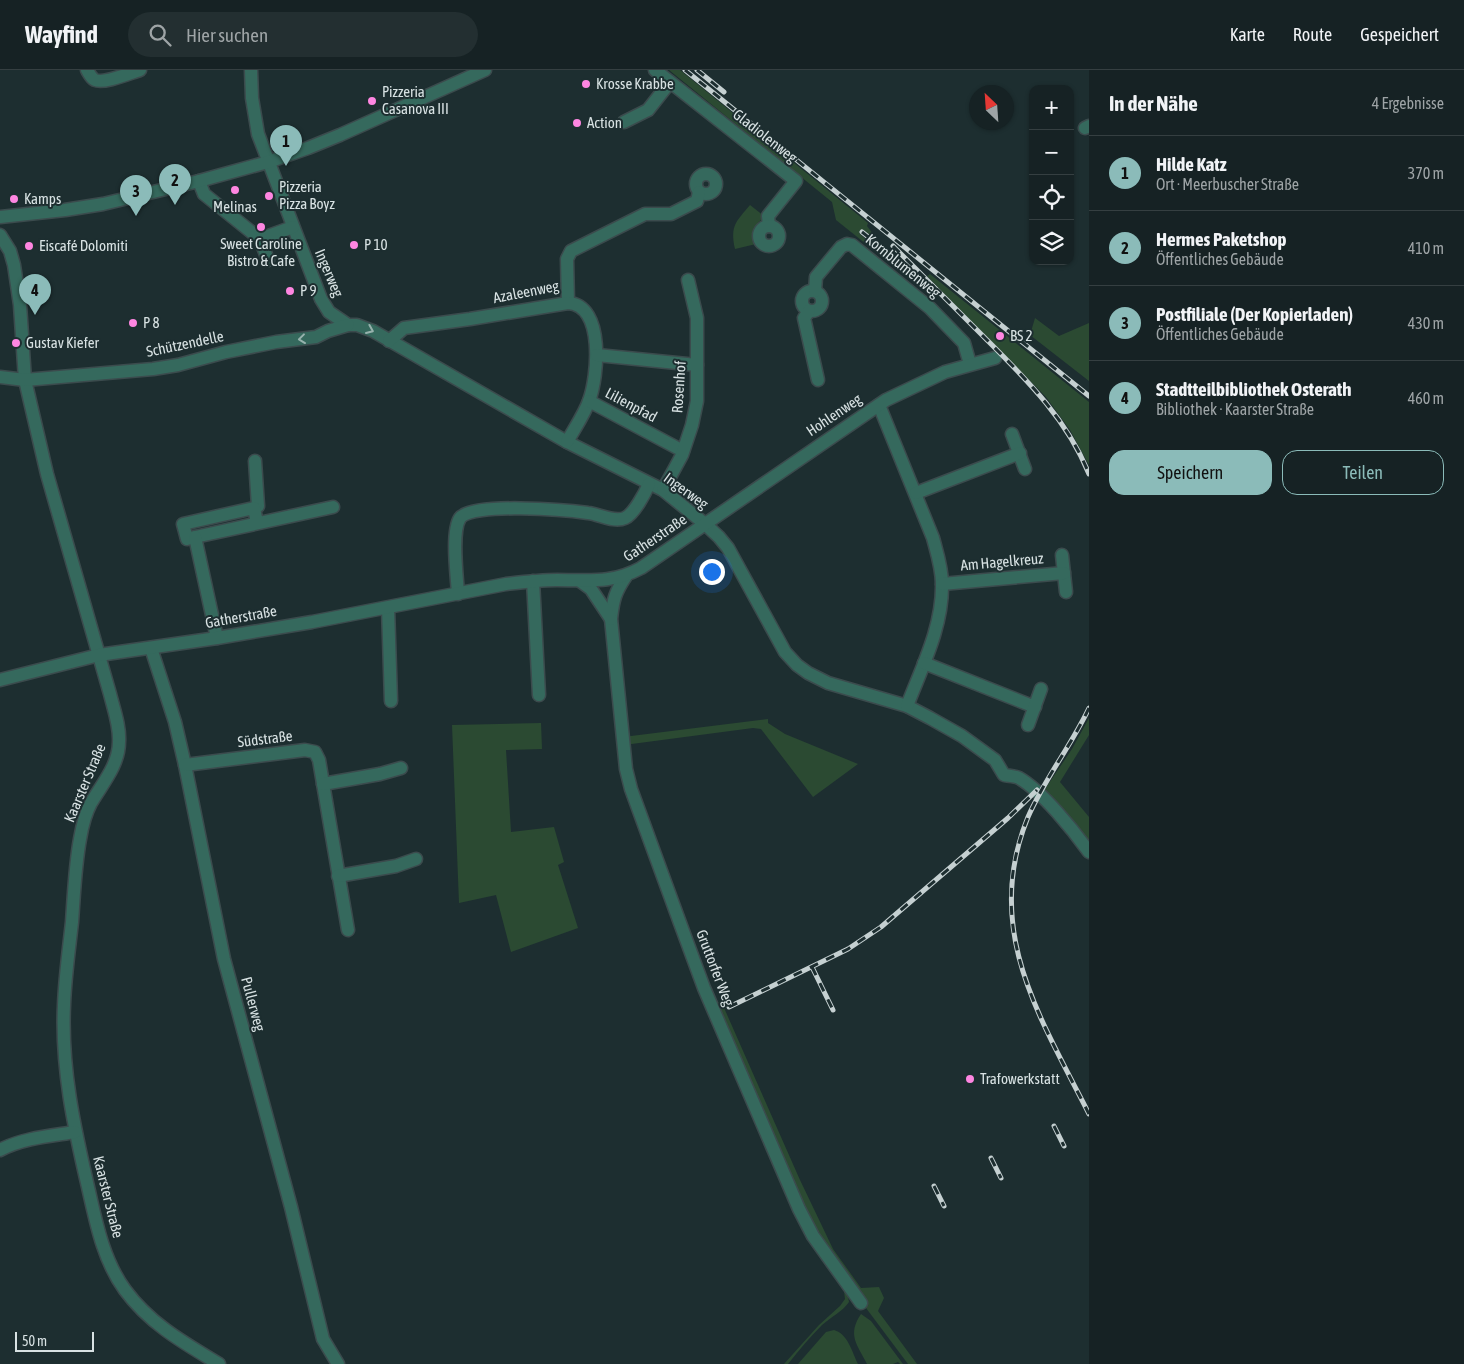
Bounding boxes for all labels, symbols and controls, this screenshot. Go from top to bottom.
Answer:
search box [128,12,478,57]
text: Wayfind [25,21,98,48]
icon: search [146,21,174,49]
text: Hier suchen [186,24,268,46]
text: Karte [1230,24,1265,45]
text: Route [1293,24,1332,45]
text: Gespeichert [1360,24,1439,45]
place label: Krosse Krabbe [596,75,674,92]
marker: Krosse Krabbe [580,78,592,90]
place label: Pizzeria Casanova III [382,83,449,117]
north arrow [969,85,1014,130]
map controls [1029,85,1074,265]
button: + [1029,85,1074,130]
text: In der Nähe [1109,91,1198,115]
text: 4 Ergebnisse [1372,94,1444,112]
marker: Pizzeria Casanova III [366,95,378,107]
street label: Gladiolenweg [730,105,801,166]
place label: Action [587,114,622,131]
marker: Action [571,117,583,129]
pin: 1 [270,125,302,166]
button: − [1029,130,1074,175]
text: Hilde Katz [1156,153,1227,175]
pin: 2 [159,164,191,205]
text: 1 [1121,164,1129,182]
text: 370 m [1408,164,1444,182]
pin: 3 [120,175,152,216]
button: locate [1029,175,1074,220]
text: Ort · Meerbuscher Straße [1156,175,1299,193]
place label: Pizzeria Pizza Boyz [279,178,336,212]
marker: Melinas [229,184,241,196]
place label: Kamps [24,190,61,207]
marker: Pizzeria Pizza Boyz [263,190,275,202]
marker: Kamps [8,193,20,205]
place label: Melinas [213,198,257,215]
button: layers [1029,220,1074,265]
marker: Sweet Caroline Bistro & Cafe [255,221,267,233]
text: Hermes Paketshop [1156,228,1287,250]
street label: Kornblumenweg [863,230,944,301]
place label: Sweet Caroline Bistro & Cafe [220,235,302,269]
place label: P 10 [364,236,388,253]
place label: Eiscafé Dolomiti [39,237,128,254]
marker: P 10 [348,239,360,251]
text: 2 [1121,239,1129,257]
text: 410 m [1408,239,1444,257]
marker: Eiscafé Dolomiti [23,240,35,252]
street label: Ingerweg [312,246,347,300]
text: Öffentliches Gebäude [1156,250,1284,268]
pin: 4 [19,274,51,315]
street label: Azaleenweg [492,277,561,306]
place label: P 9 [300,282,316,299]
marker: P 9 [284,285,296,297]
text: Postfiliale (Der Kopierladen) [1156,303,1353,325]
place label: P 8 [143,314,159,331]
text: 3 [1121,314,1129,332]
text: 430 m [1408,314,1444,332]
marker: P 8 [127,317,139,329]
one-way arrow [365,324,374,335]
text: Öffentliches Gebäude [1156,325,1284,343]
street label: Schützendelle [145,327,225,360]
place label: BS 2 [1010,327,1033,344]
marker: BS 2 [994,330,1006,342]
one-way arrow [298,333,306,344]
place label: Gustav Kiefer [26,334,100,351]
marker: Gustav Kiefer [10,337,22,349]
street label: Rosenhof [668,360,689,414]
text: Stadtteilbibliothek Osterath [1156,378,1352,400]
street label: Lilienpfad [602,384,660,425]
text: 4 [1121,389,1129,407]
text: 460 m [1408,389,1444,407]
street label: Hohlenweg [803,390,865,439]
text: Bibliothek · Kaarster Straße [1156,400,1314,418]
button: Speichern [1109,450,1272,495]
button: Teilen [1282,450,1444,495]
street label: Ingerweg [661,469,712,513]
street label: Gatherstraße [620,510,690,565]
street label: Am Hagelkreuz [960,549,1045,574]
your location [699,559,725,585]
street label: Gatherstraße [204,602,278,631]
street label: Südstraße [236,727,294,750]
street label: Kaarster Straße [60,741,109,825]
street label: Gruttorfer Weg [693,927,738,1009]
street label: Pullerweg [238,975,269,1033]
place label: Trafowerkstatt [980,1070,1060,1087]
marker: Trafowerkstatt [964,1073,976,1085]
street label: Kaarster Straße [90,1154,127,1240]
scale bar [15,1329,94,1352]
text: 50 m [22,1333,47,1349]

